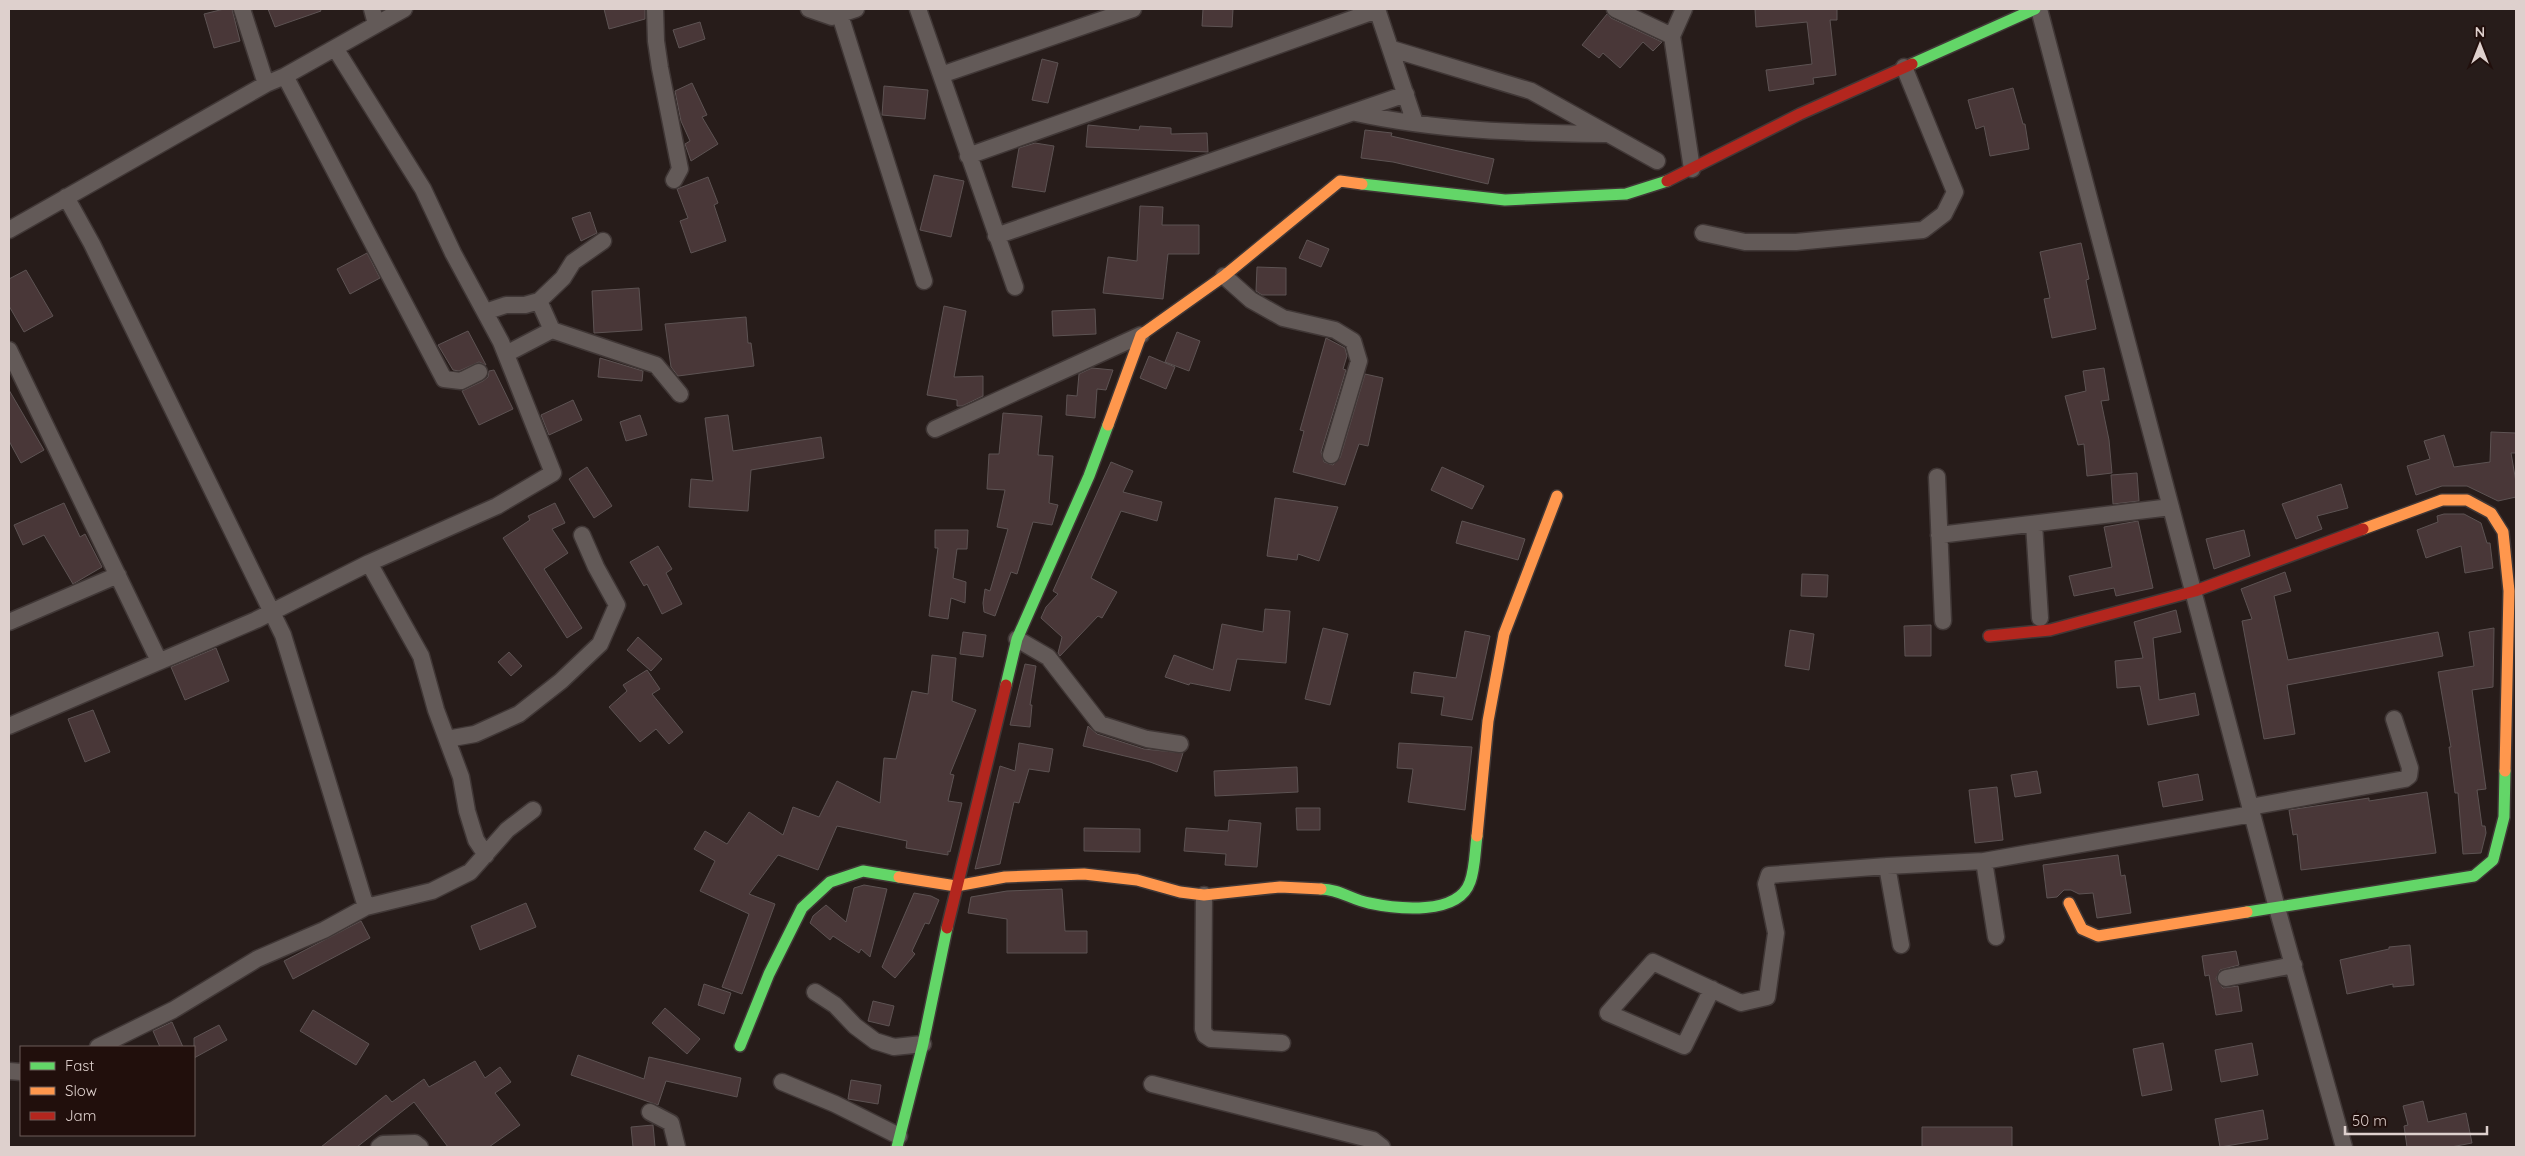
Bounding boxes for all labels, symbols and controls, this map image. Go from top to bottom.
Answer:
north arrow [2455,20,2505,70]
text: N [2475,23,2485,41]
legend [20,1046,195,1136]
text: Fast [65,1056,94,1075]
text: Slow [65,1081,97,1100]
scale bar [2345,1104,2488,1136]
text: Jam [65,1106,96,1125]
text: 50 m [2352,1111,2387,1130]

